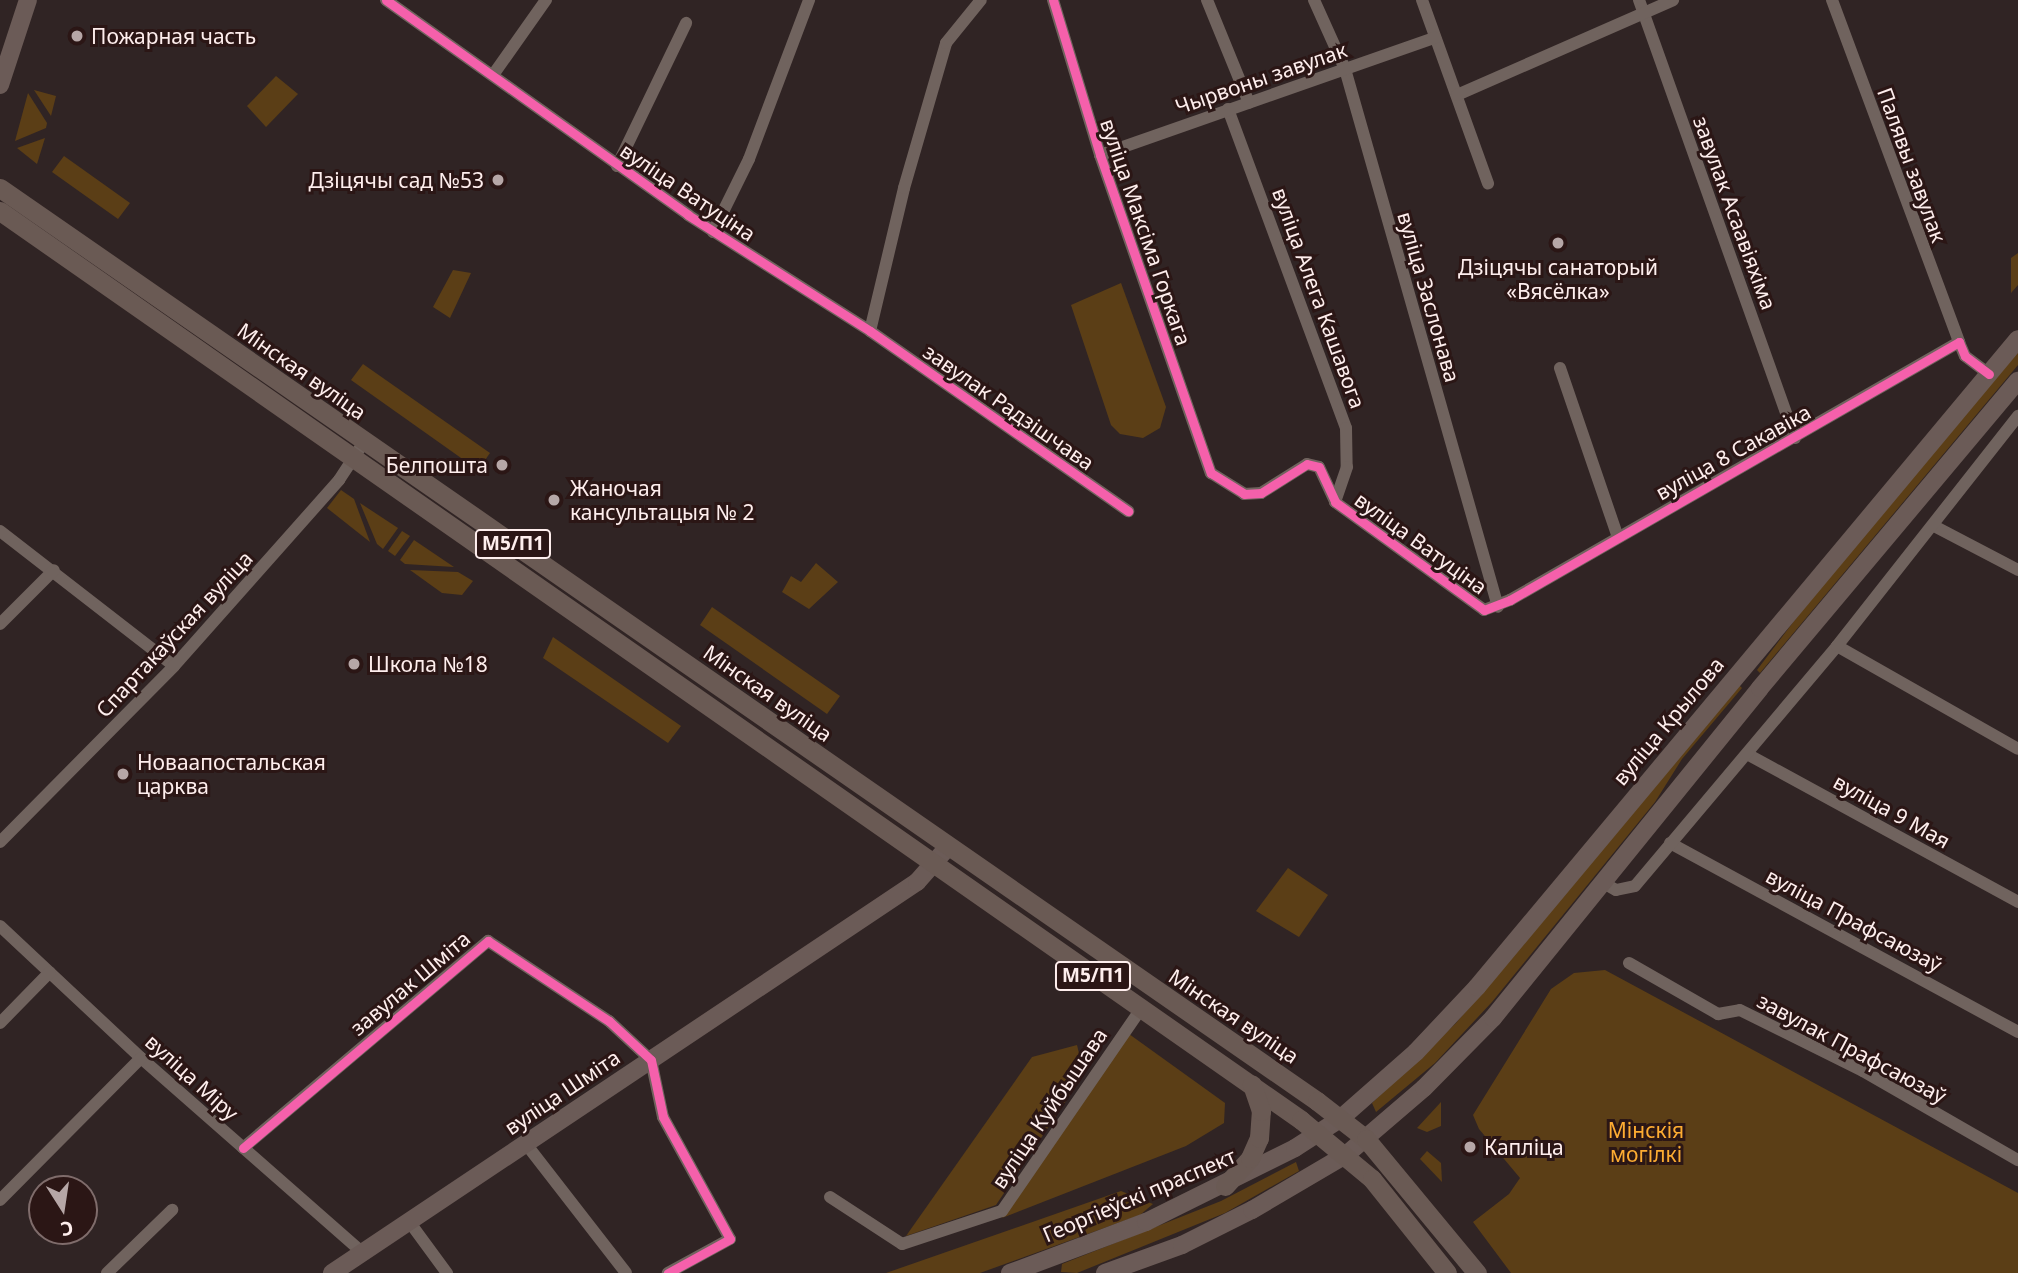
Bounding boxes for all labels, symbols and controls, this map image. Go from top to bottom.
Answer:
place label: Пожарная часть [91,23,256,49]
marker: Пожарная часть [69,28,85,44]
street label: Чырвоны завулак [1172,37,1350,119]
street label: Палявы завулак [1872,84,1952,246]
street label: завулак Асаавіяхіма [1688,113,1782,313]
street label: вуліца Максіма Горкага [1095,115,1197,349]
street label: вуліца Ватуціна [616,138,760,246]
place label: Дзіцячы сад №53 [309,167,484,193]
marker: Дзіцячы сад №53 [490,172,506,188]
street label: вуліца Алега Кашавога [1267,184,1371,412]
street label: вуліца Заслонава [1393,209,1465,385]
marker: Дзіцячы санаторый «Вясёлка» [1550,235,1566,251]
place label: Дзіцячы санаторый «Вясёлка» [1458,254,1658,304]
street label: Мінская вуліца [233,317,371,425]
street label: завулак Радзішчава [919,339,1099,475]
street label: вуліца 8 Сакавіка [1651,399,1815,505]
place label: Белпошта [386,452,488,478]
marker: Белпошта [494,457,510,473]
place label: Жаночая кансультацыя № 2 [570,475,755,525]
street label: вуліца Ватуціна [1350,487,1492,599]
marker: Жаночая кансультацыя № 2 [544,490,564,510]
road number: М5/П1 [475,528,552,559]
street label: Спартакаўская вуліца [90,546,258,722]
street label: Мінская вуліца [699,639,837,747]
place label: Школа №18 [368,651,488,677]
street label: вуліца Крылова [1607,652,1729,790]
marker: Школа №18 [346,656,362,672]
place label: Новаапостальская царква [137,749,326,799]
marker: Новаапостальская царква [115,766,131,782]
street label: вуліца 9 Мая [1829,769,1955,853]
street label: вуліца Прафсаюзаў [1762,863,1946,977]
street label: завулак Шміта [345,926,475,1040]
road number: М5/П1 [1054,960,1132,992]
street label: Мінская вуліца [1164,963,1304,1069]
street label: завулак Прафсаюзаў [1753,988,1951,1108]
street label: вуліца Куйбышава [986,1023,1112,1193]
street label: вуліца Міру [140,1029,244,1125]
street label: вуліца Шміта [500,1044,624,1140]
park label: Мінскія могілкі [1608,1117,1684,1167]
place label: Капліца [1484,1134,1564,1160]
marker: Капліца [1462,1139,1478,1155]
street label: Георгіеўскі праспект [1039,1143,1239,1247]
north arrow [28,1175,98,1245]
text: С [58,1215,76,1243]

